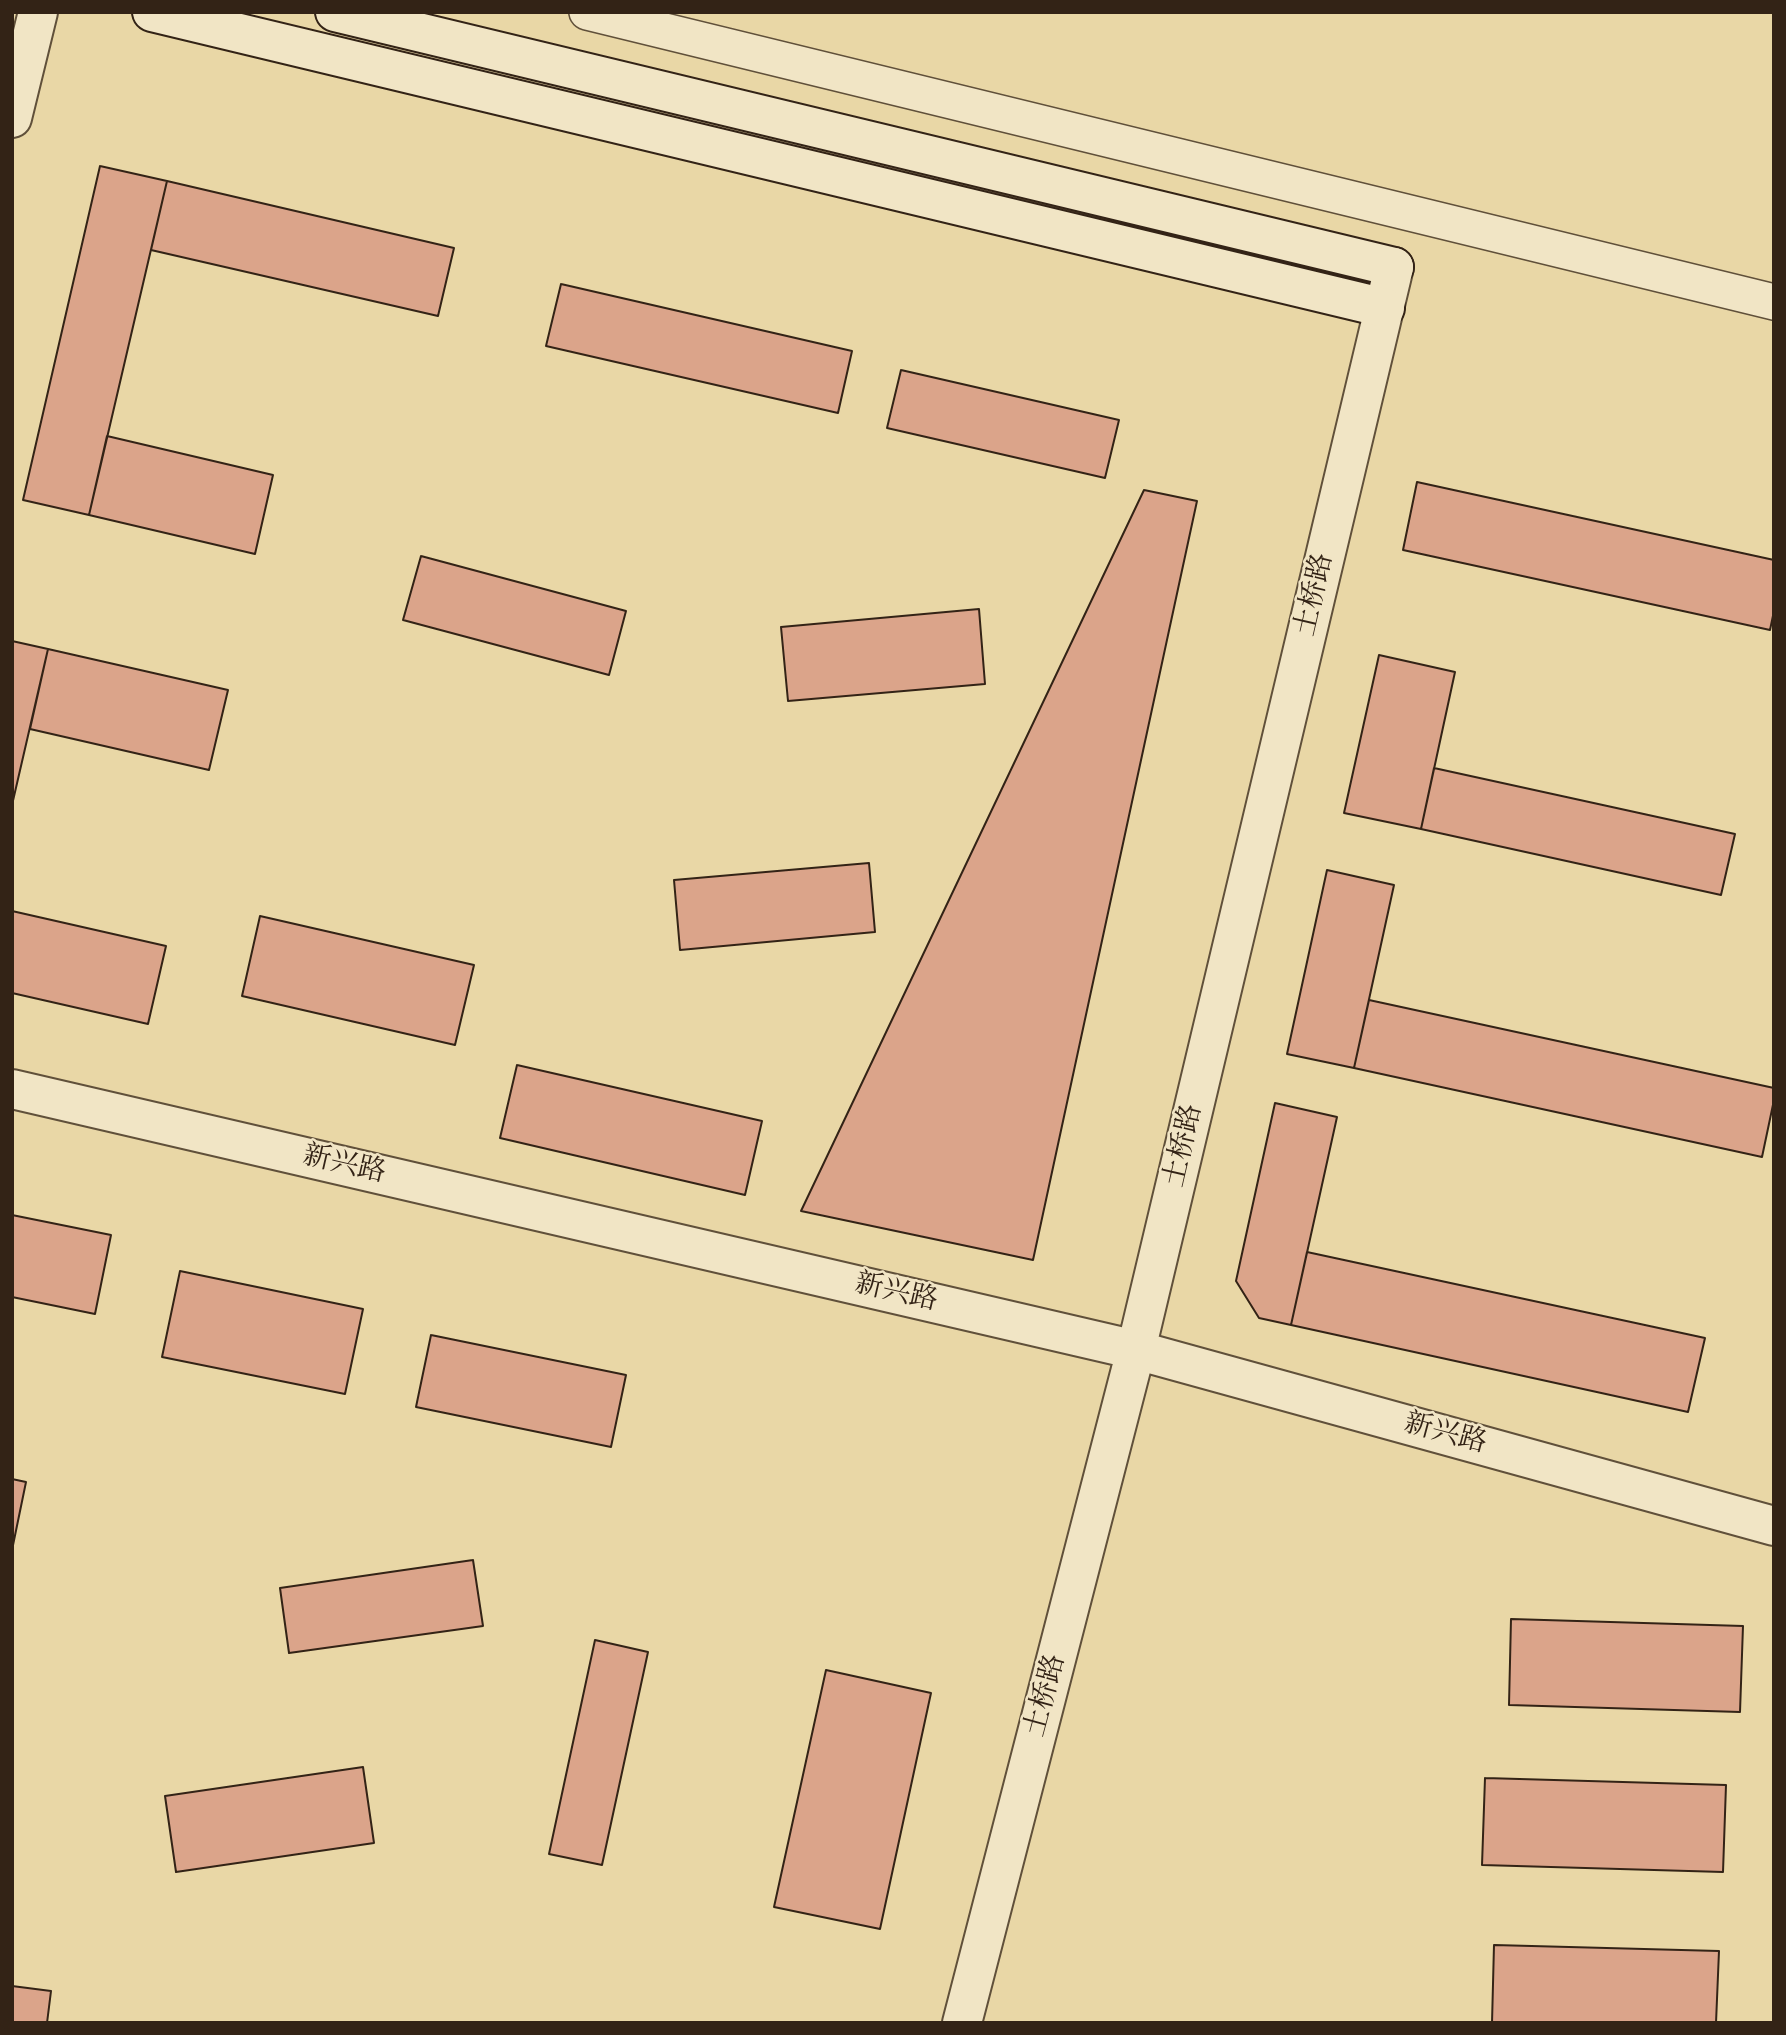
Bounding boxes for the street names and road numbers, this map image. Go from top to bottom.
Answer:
street label: 土桥路 [1290,550,1342,640]
street label: 土桥路 [1159,1101,1211,1191]
street label: 新兴路 [299,1140,389,1192]
street label: 新兴路 [851,1268,941,1320]
street label: 新兴路 [1400,1408,1490,1462]
street label: 土桥路 [1020,1651,1074,1741]

